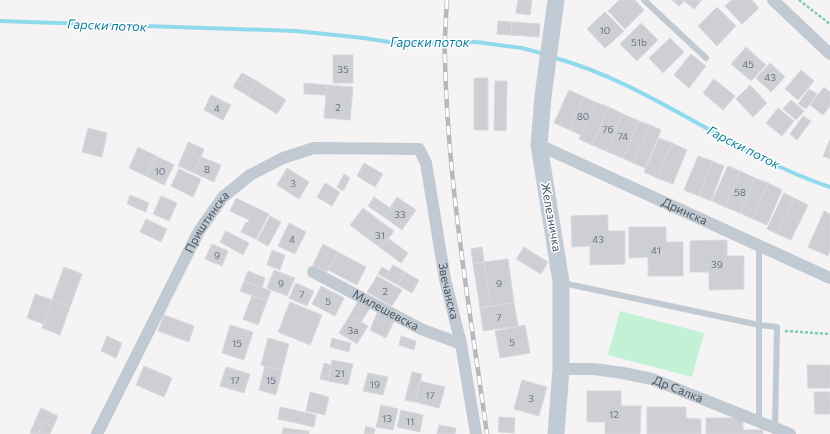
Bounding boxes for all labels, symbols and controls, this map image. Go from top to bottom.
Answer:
water label: Гарски поток [67,16,148,34]
house number: 10 [600,24,610,36]
water label: Гарски поток [390,34,471,50]
house number: 51b [631,36,647,48]
house number: 45 [742,58,754,70]
house number: 35 [337,63,349,75]
house number: 43 [764,71,776,83]
house number: 2 [335,101,341,113]
house number: 4 [214,102,220,114]
house number: 80 [577,110,589,122]
water label: Гарски поток [705,122,784,173]
house number: 76 [602,123,614,135]
house number: 74 [618,130,628,142]
house number: 8 [204,163,210,175]
house number: 10 [155,165,165,177]
house number: 3 [290,177,296,189]
street label: Железничка [539,181,565,253]
house number: 58 [734,186,746,198]
street label: Приштинска [181,187,231,255]
street label: Дринска [660,194,710,227]
house number: 33 [394,208,406,220]
house number: 31 [375,229,385,241]
house number: 4 [289,233,295,245]
house number: 43 [592,233,604,245]
house number: 41 [651,244,661,256]
house number: 9 [214,249,220,261]
house number: 39 [711,258,723,270]
street label: Звечанска [436,262,463,321]
house number: 9 [278,277,284,289]
house number: 9 [496,277,502,289]
house number: 2 [382,285,388,297]
street label: Милешевска [350,286,422,333]
house number: 7 [299,288,305,300]
house number: 5 [325,295,331,307]
house number: 7 [496,311,502,323]
house number: 3a [348,324,358,336]
house number: 5 [509,336,515,348]
house number: 15 [232,337,242,349]
house number: 21 [335,367,345,379]
street label: Др Салка [651,372,706,405]
house number: 17 [230,374,240,386]
house number: 15 [266,374,276,386]
house number: 19 [370,378,380,390]
house number: 17 [425,389,435,401]
house number: 3 [528,392,534,404]
house number: 12 [609,408,619,420]
house number: 13 [382,412,392,424]
house number: 11 [406,415,414,427]

